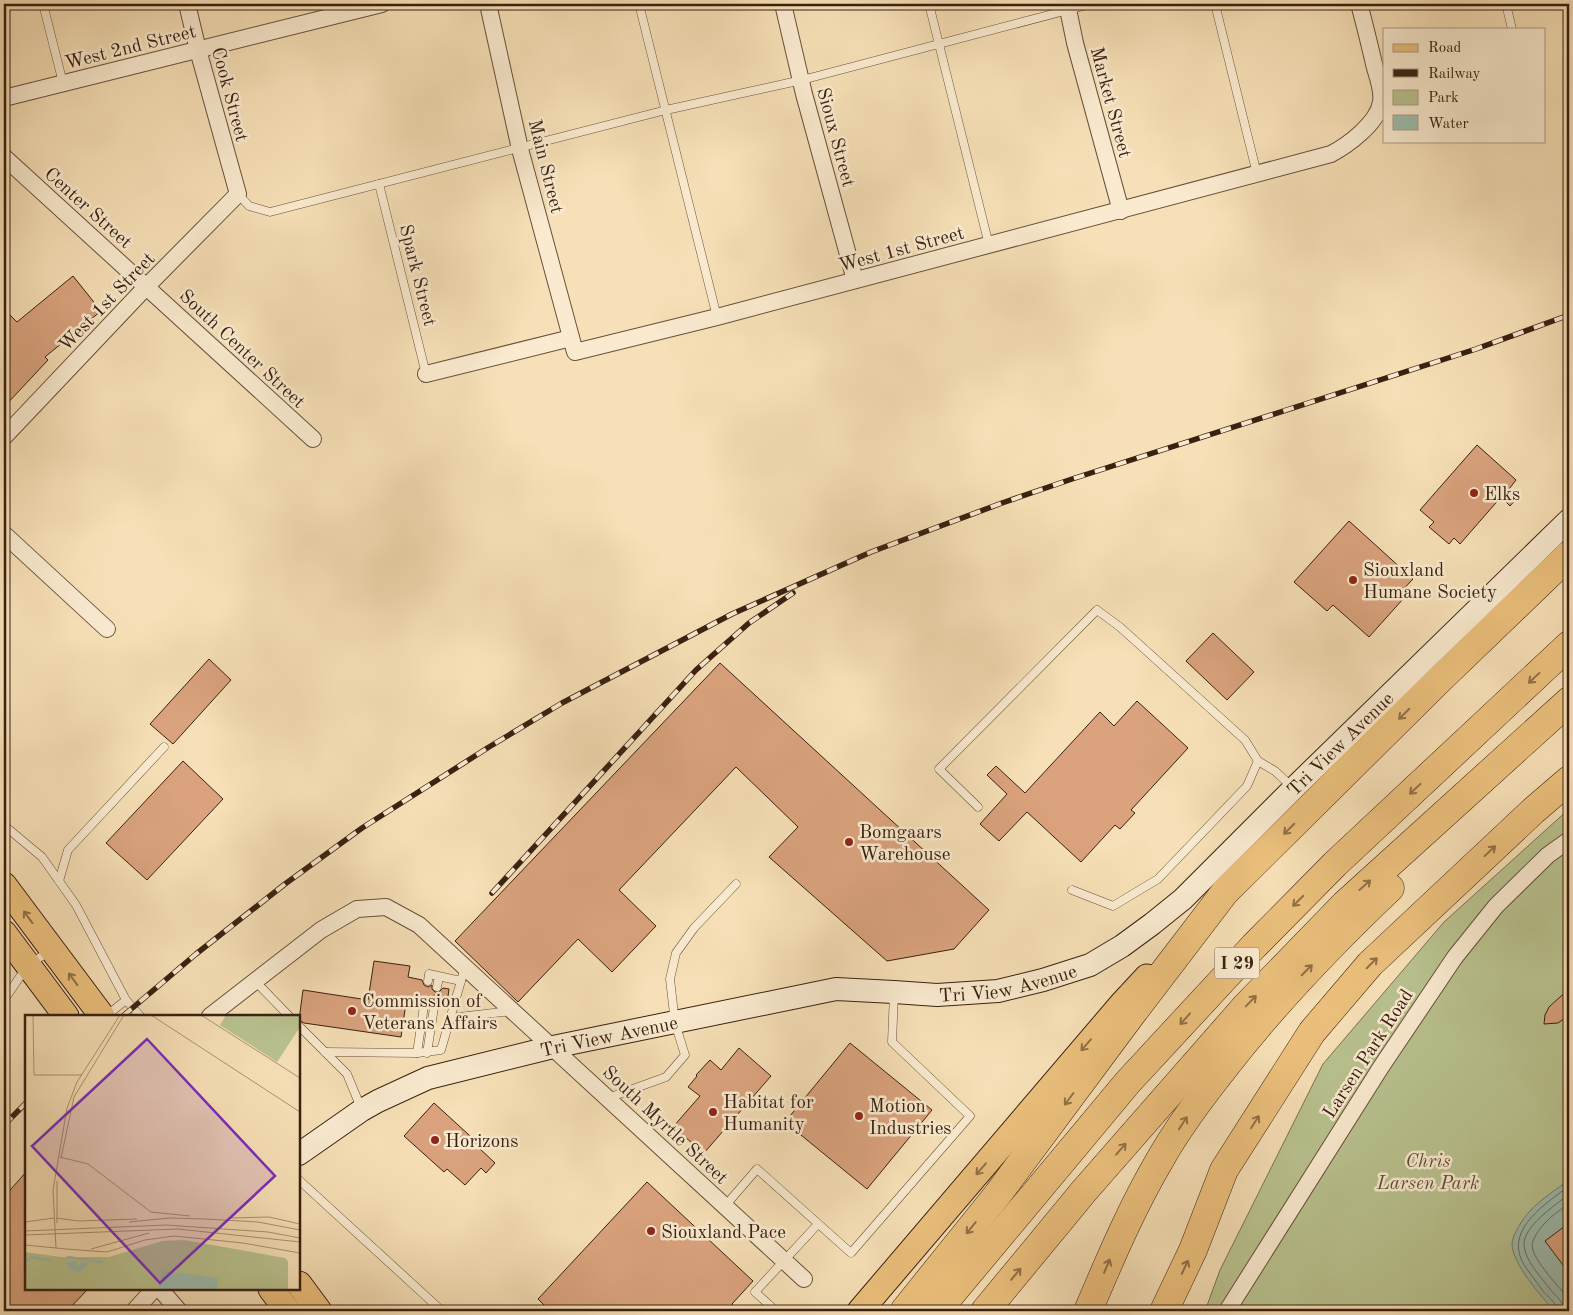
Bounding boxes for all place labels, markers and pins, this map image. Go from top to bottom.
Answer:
place label: Elks [1484,486,1520,505]
marker: Elks [1468,487,1480,499]
place label: Siouxland Humane Society [1363,562,1497,603]
marker: Siouxland Humane Society [1347,574,1359,586]
place label: Bomgaars Warehouse [859,824,951,865]
marker: Bomgaars Warehouse [843,836,855,848]
place label: Commission of Veterans Affairs [362,993,498,1034]
marker: Commission of Veterans Affairs [346,1005,358,1017]
place label: Habitat for Humanity [723,1094,814,1135]
place label: Motion Industries [869,1098,952,1139]
marker: Habitat for Humanity [707,1106,719,1118]
marker: Motion Industries [853,1110,865,1122]
place label: Horizons [445,1133,519,1152]
marker: Horizons [429,1134,441,1146]
place label: Siouxland Pace [661,1224,786,1243]
marker: Siouxland Pace [645,1225,657,1237]

